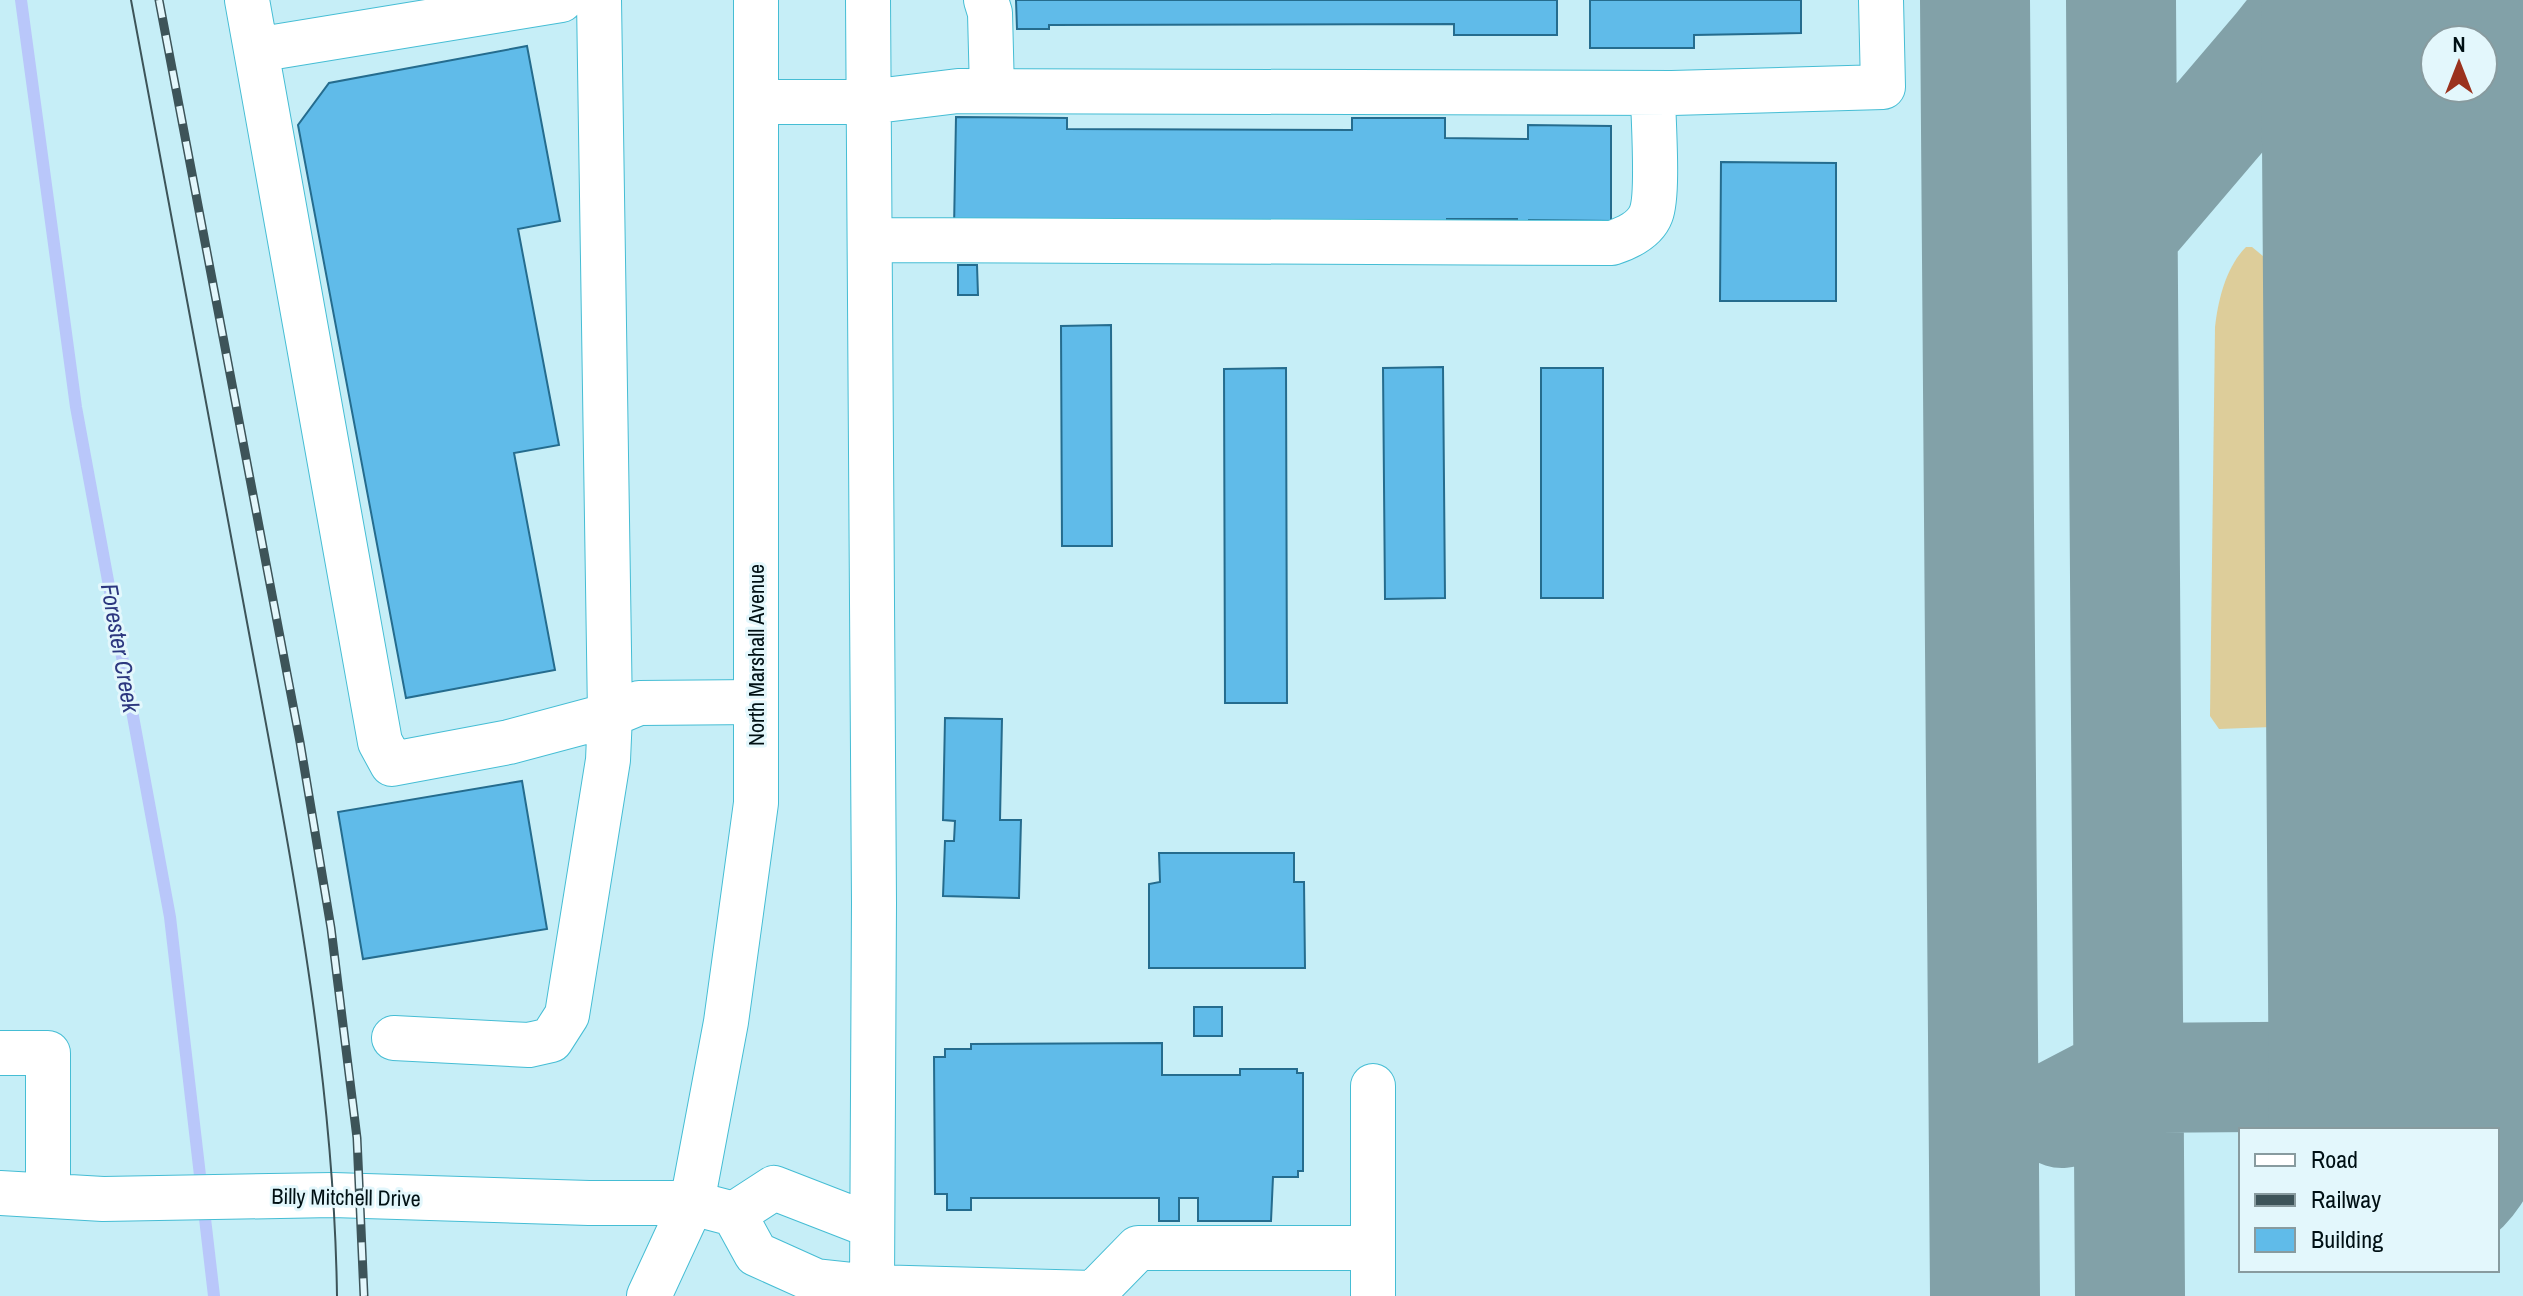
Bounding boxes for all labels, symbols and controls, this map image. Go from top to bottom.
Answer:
north arrow [2419,24,2499,104]
text: N [2452,29,2466,59]
street label: North Marshall Avenue [741,564,771,746]
water label: Forester Creek [94,581,148,716]
legend [2239,1128,2499,1272]
text: Road [2311,1143,2358,1175]
street label: Billy Mitchell Drive [271,1181,421,1213]
text: Railway [2311,1183,2381,1215]
text: Building [2311,1223,2383,1255]

